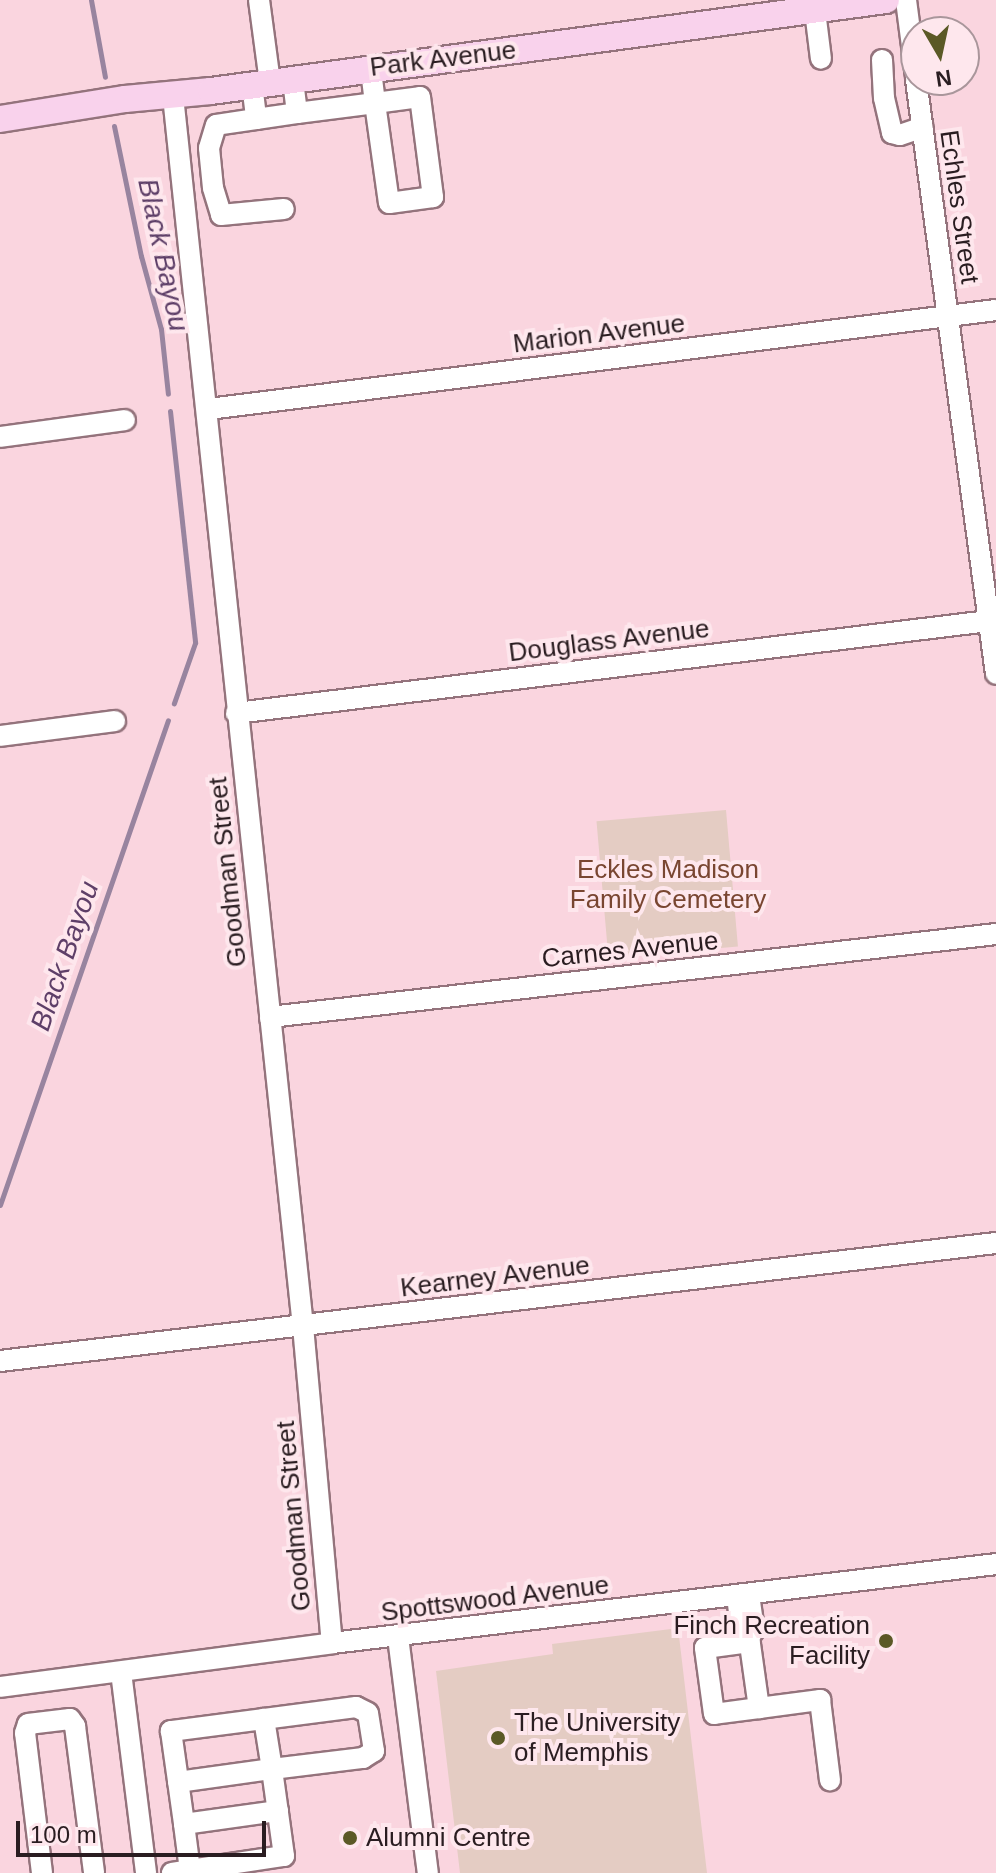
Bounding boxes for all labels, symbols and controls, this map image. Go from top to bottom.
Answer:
north arrow [900,16,980,96]
street label: Park Avenue [367,34,519,84]
text: N [934,65,953,92]
street label: Echles Street [933,128,985,286]
water label: Black Bayou [130,175,196,335]
street label: Marion Avenue [511,308,687,360]
street label: Douglass Avenue [506,613,712,669]
street label: Goodman Street [203,776,253,968]
park label: Eckles Madison Family Cemetery [570,854,766,916]
water label: Black Bayou [24,877,106,1035]
street label: Carnes Avenue [539,925,721,975]
street label: Kearney Avenue [398,1250,592,1304]
street label: Goodman Street [270,1420,318,1612]
street label: Spottswood Avenue [379,1569,611,1629]
place label: Finch Recreation Facility [673,1610,870,1672]
marker: Finch Recreation Facility [877,1632,895,1650]
place label: The University of Memphis [514,1707,680,1768]
marker: The University of Memphis [489,1729,507,1747]
scale bar [20,1805,270,1855]
text: 100 m [30,1821,97,1848]
place label: Alumni Centre [366,1822,531,1854]
marker: Alumni Centre [341,1829,359,1847]

